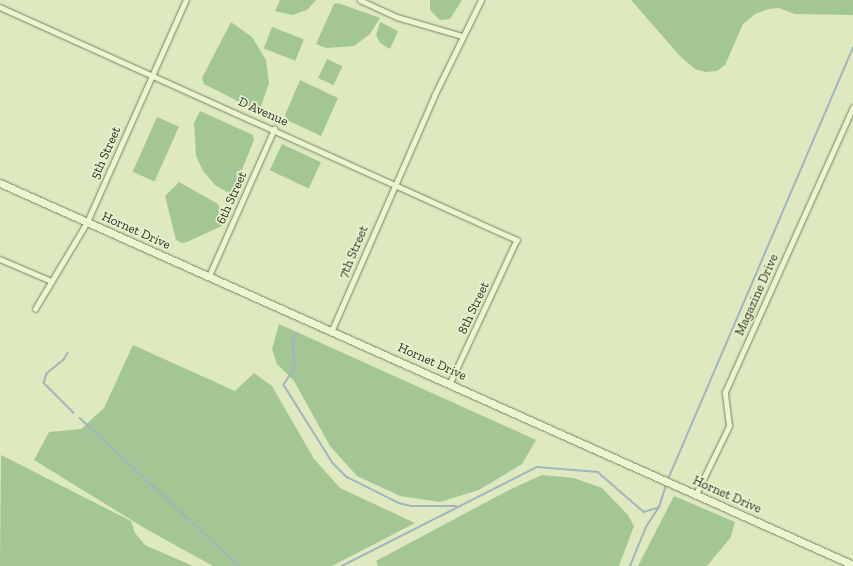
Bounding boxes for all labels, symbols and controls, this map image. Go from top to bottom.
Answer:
street label: D Avenue [235,94,291,130]
street label: 5th Street [87,124,125,182]
street label: 6th Street [213,169,251,227]
street label: Hornet Drive [99,209,173,253]
street label: 7th Street [336,223,372,281]
street label: Magazine Drive [732,252,782,338]
street label: 8th Street [455,279,493,337]
street label: Hornet Drive [395,340,469,384]
street label: Hornet Drive [690,473,764,517]

